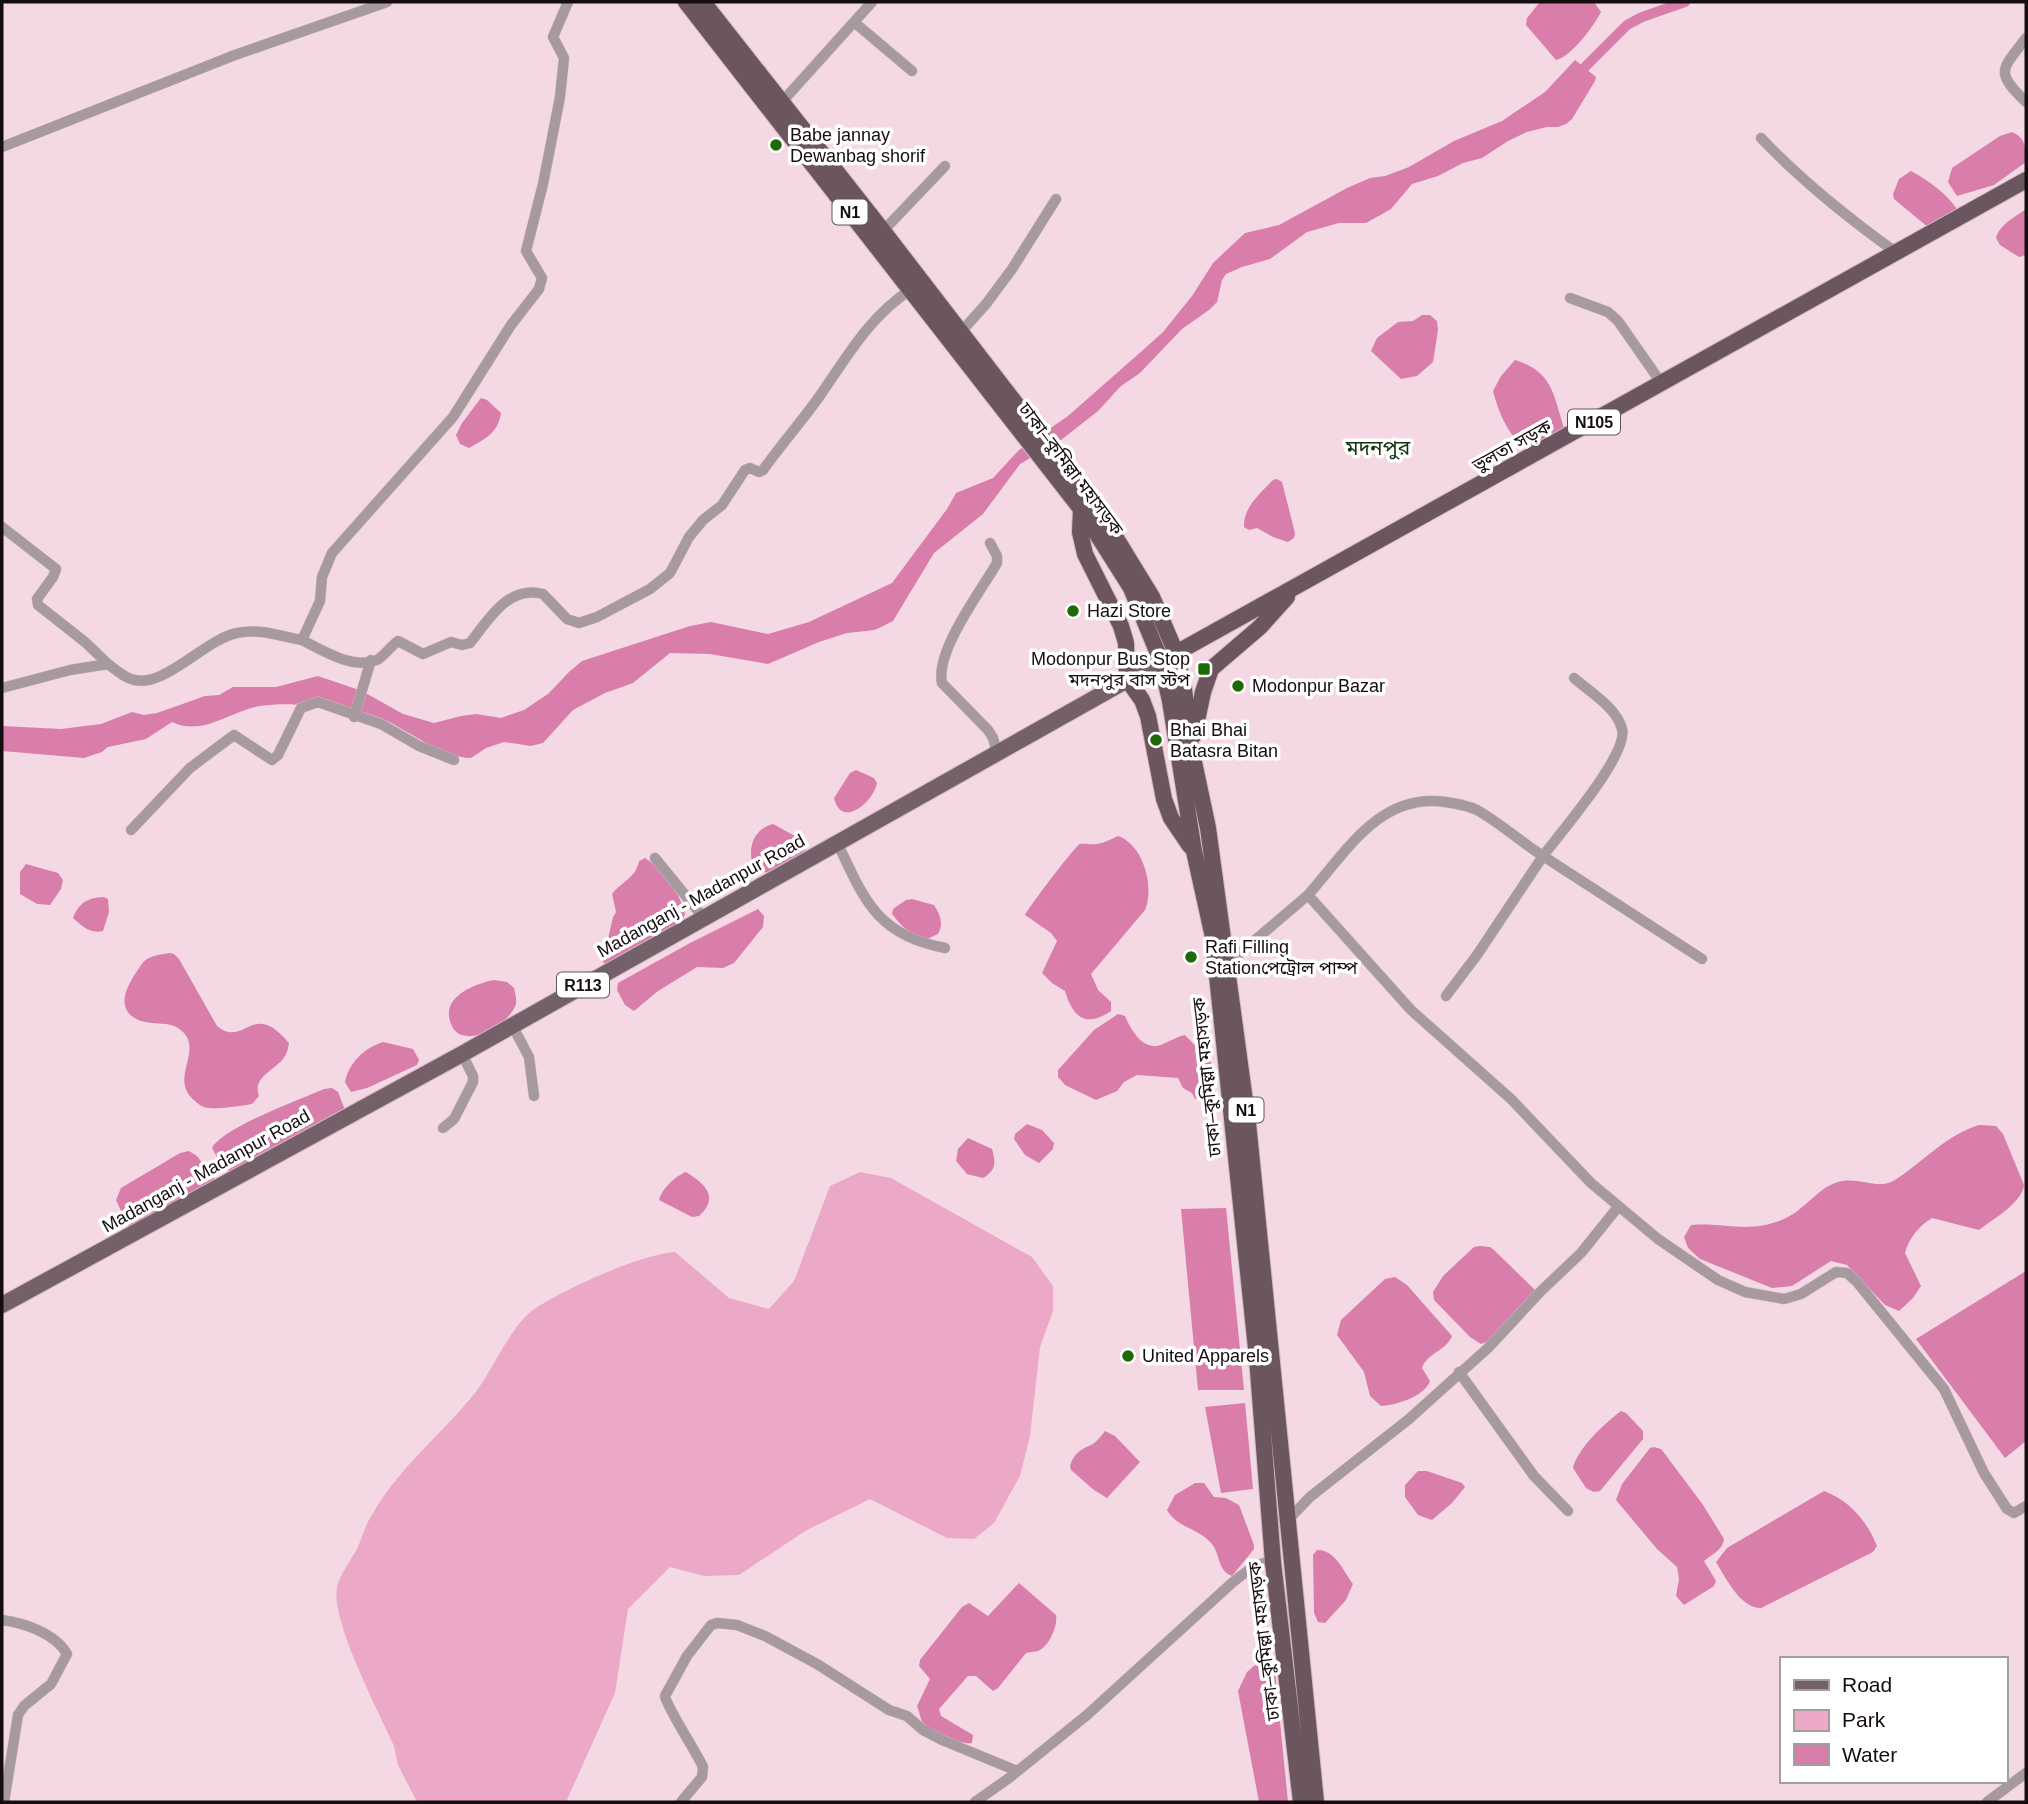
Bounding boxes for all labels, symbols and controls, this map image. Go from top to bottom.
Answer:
place label: Babe jannay Dewanbag shorif [790,125,926,166]
marker: Babe jannay Dewanbag shorif [768,137,784,153]
road number: N1 [832,200,868,224]
street label: ঢাকা–কুমিল্লা মহাসড়ক [1013,398,1127,540]
road number: N105 [1568,410,1620,434]
street label: ভুলতা সড়ক [1468,416,1556,477]
district label: মদনপুর [1345,436,1411,460]
place label: Hazi Store [1087,601,1171,621]
marker: Hazi Store [1065,603,1081,619]
place label: Modonpur Bus Stop মদনপুর বাস স্টপ [1031,649,1191,691]
marker: Modonpur Bus Stop মদনপুর বাস স্টপ [1196,661,1212,677]
place label: Modonpur Bazar [1252,676,1385,696]
marker: Modonpur Bazar [1230,678,1246,694]
place label: Bhai Bhai Batasra Bitan [1170,720,1278,761]
marker: Bhai Bhai Batasra Bitan [1148,732,1164,748]
street label: Madanganj - Madanpur Road [594,830,808,962]
place label: Rafi Filling Stationপেট্রোল পাম্প [1205,937,1359,978]
marker: Rafi Filling Stationপেট্রোল পাম্প [1183,949,1199,965]
road number: R113 [557,973,609,998]
street label: ঢাকা–কুমিল্লা মহাসড়ক [1189,996,1226,1159]
road number: N1 [1228,1098,1264,1122]
street label: Madanganj - Madanpur Road [99,1105,313,1237]
place label: United Apparels [1142,1346,1269,1366]
marker: United Apparels [1120,1348,1136,1364]
street label: ঢাকা–কুমিল্লা মহাসড়ক [1244,1560,1285,1723]
legend [1780,1657,2007,1783]
text: Road [1842,1673,1892,1696]
text: Park [1842,1708,1886,1731]
text: Water [1842,1743,1897,1766]

